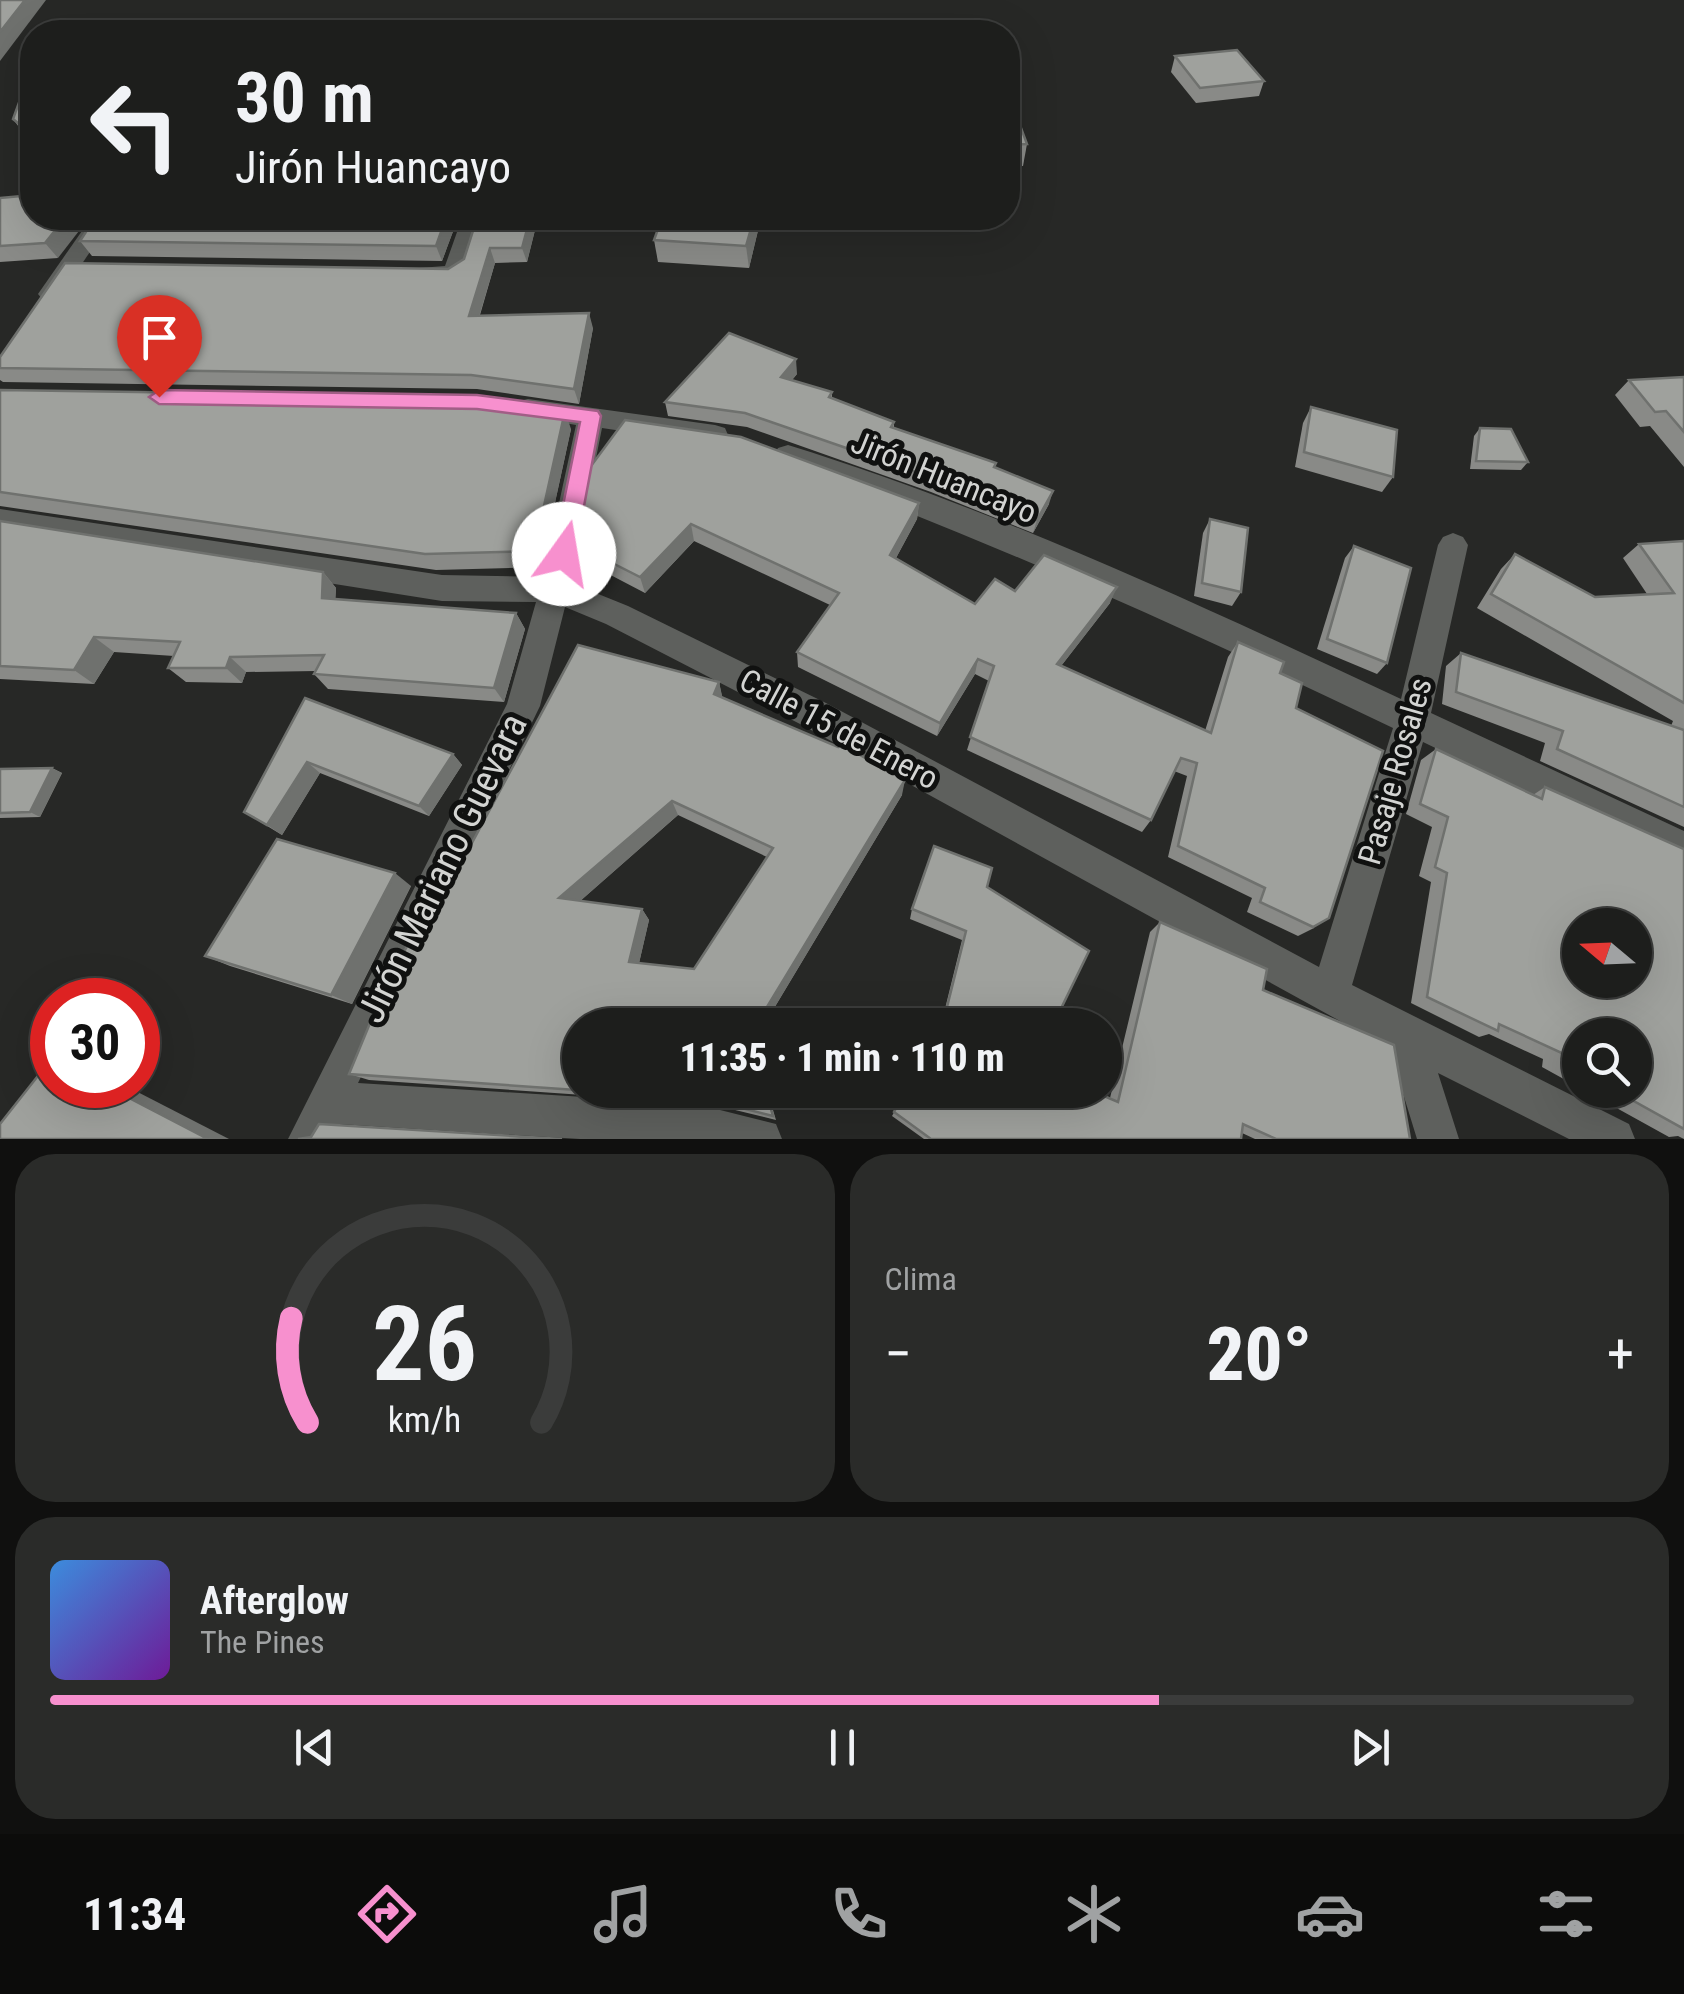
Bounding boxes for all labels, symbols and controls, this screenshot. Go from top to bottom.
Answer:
text: 30 m [235,57,374,139]
icon: left [70,60,200,190]
text: Jirón Huancayo [235,141,511,194]
pin [117,295,202,398]
icon: arrive [132,310,187,365]
street label: Jirón Huancayo [846,423,1042,531]
position arrow [512,502,616,606]
street label: Calle 15 de Enero [733,661,945,797]
street label: Pasaje Rosales [1350,673,1440,869]
street label: Jirón Mariano Guevara [348,707,536,1029]
north arrow [1562,908,1652,998]
map controls [1562,908,1652,1108]
speed limit sign: 30 [30,978,160,1108]
button: search [1562,1018,1652,1108]
text: 11:35 · 1 min · 110 m [680,1036,1004,1080]
text: Clima [885,1260,957,1298]
text: 26 [372,1284,477,1405]
text: 20° [1206,1310,1312,1398]
text: − [885,1322,912,1386]
text: + [1607,1322,1634,1386]
text: km/h [388,1399,462,1441]
text: Afterglow [200,1579,349,1623]
text: The Pines [200,1623,325,1661]
icon: previous [287,1720,342,1775]
icon: pause [815,1720,870,1775]
icon: next [1343,1720,1398,1775]
icon: directions [352,1879,422,1949]
icon: music [588,1879,658,1949]
icon: phone [824,1879,894,1949]
icon: climate [1059,1879,1129,1949]
icon: car [1295,1879,1365,1949]
icon: filters [1531,1879,1601,1949]
text: 11:34 [83,1888,186,1941]

